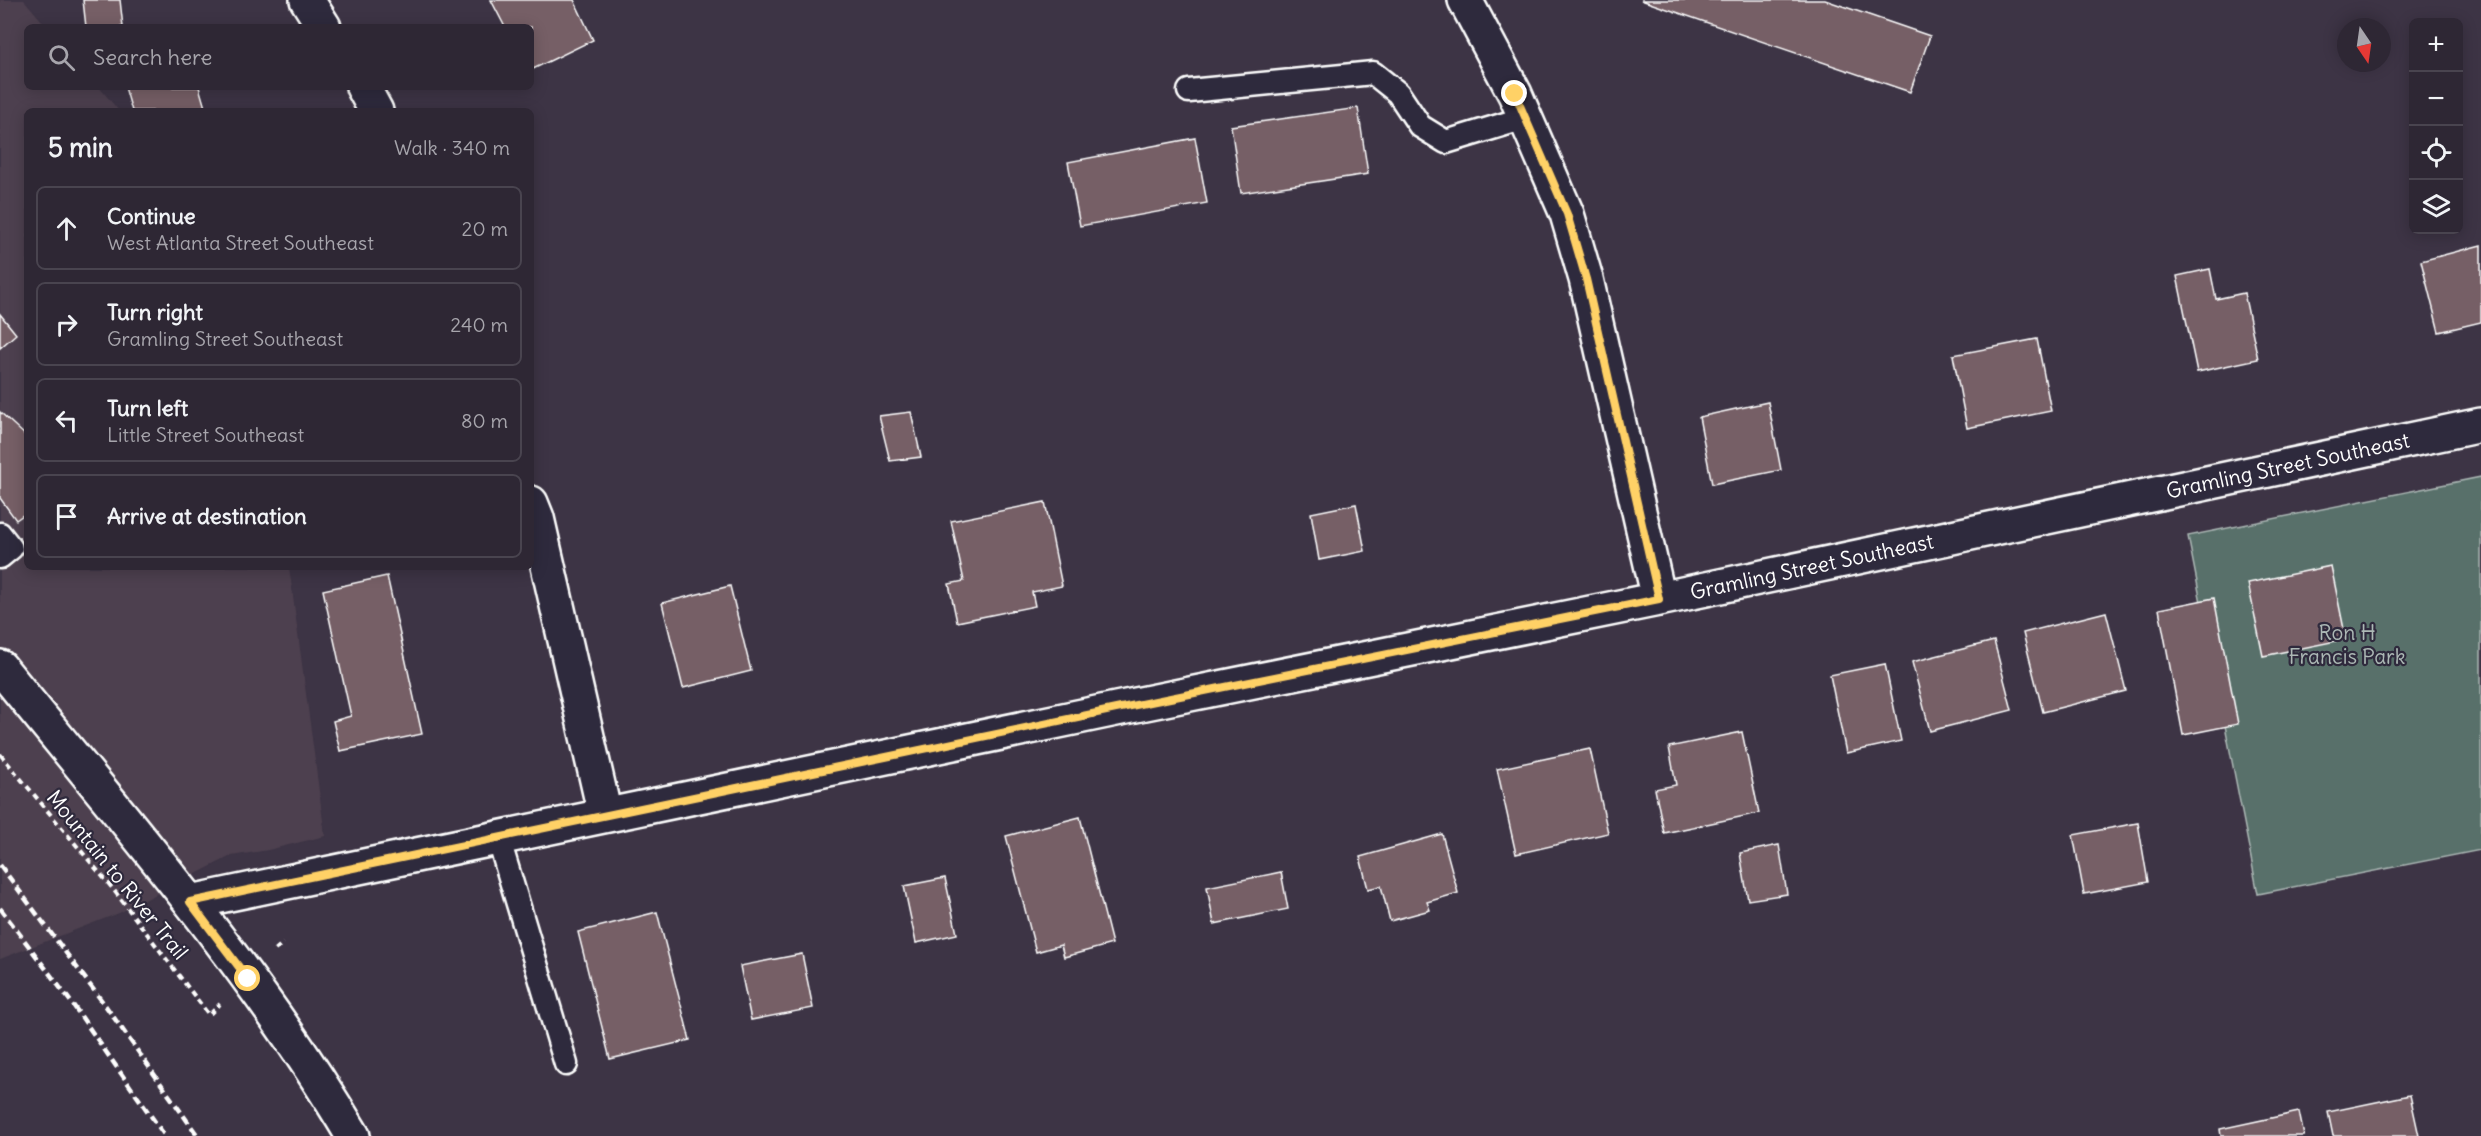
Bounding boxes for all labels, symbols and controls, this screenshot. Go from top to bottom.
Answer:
north arrow [2337,18,2391,72]
map controls [2409,18,2463,234]
button: + [2409,18,2463,72]
search box [24,24,534,90]
icon: search [45,41,78,74]
text: Search here [93,43,212,71]
button: − [2409,72,2463,126]
route end [1501,80,1527,106]
button: locate [2409,126,2463,180]
text: 5 min [48,131,113,164]
text: Walk · 340 m [394,135,510,160]
button: layers [2409,180,2463,234]
text: Continue [107,202,196,230]
icon: ahead [50,212,83,245]
text: 20 m [462,216,508,241]
text: West Atlanta Street Southeast [107,230,374,255]
text: Turn right [107,298,203,326]
icon: right [50,308,83,341]
text: 240 m [450,312,508,337]
text: Gramling Street Southeast [107,326,343,351]
text: Turn left [107,394,188,422]
icon: left [50,404,83,437]
text: 80 m [461,408,508,433]
text: Little Street Southeast [107,422,304,447]
street label: Gramling Street Southeast [2164,427,2412,505]
icon: arrive [50,500,83,533]
text: Arrive at destination [107,502,307,530]
street label: Gramling Street Southeast [1688,528,1936,606]
park label: Ron H Francis Park [2289,619,2405,670]
street label: Mountain to River Trail [41,785,194,965]
route start [234,965,260,991]

